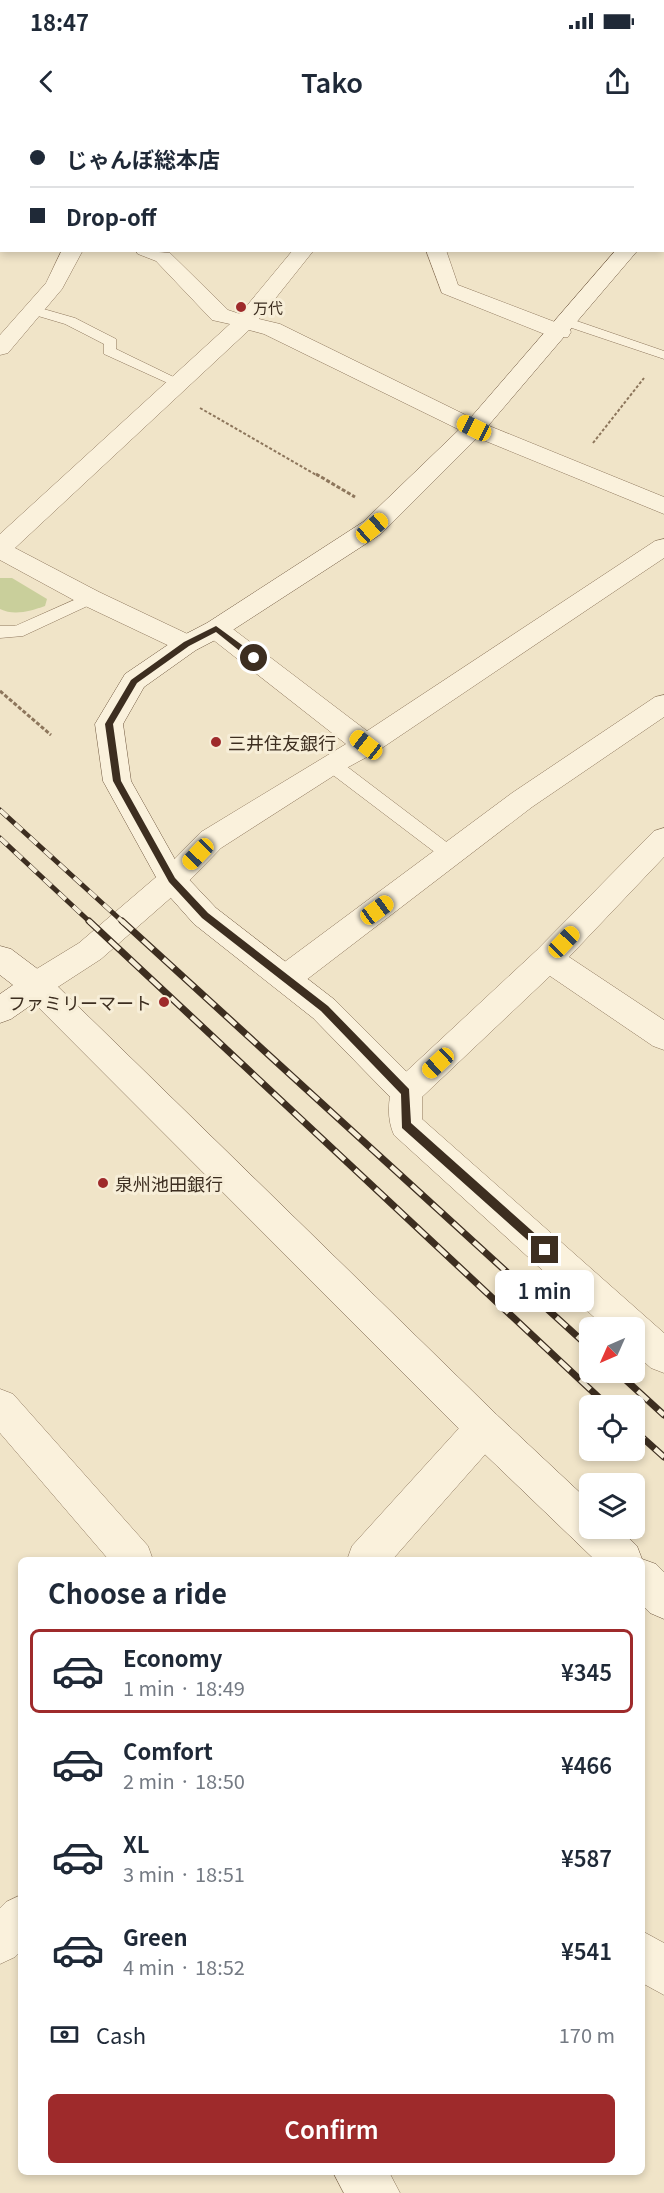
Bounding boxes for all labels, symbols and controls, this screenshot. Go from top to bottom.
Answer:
text: 18:47 [30,5,89,37]
text: Tako [301,62,363,101]
icon: back [30,65,63,98]
icon: share [601,65,634,98]
text: じゃんぼ総本店 [66,142,220,174]
text: Drop-off [66,200,156,232]
place label: 万代 [253,297,283,318]
marker: 万代 [234,300,248,314]
car [454,412,494,444]
car [353,509,391,547]
route start [240,644,267,671]
car [346,727,386,763]
place label: 三井住友銀行 [228,729,336,755]
marker: 三井住友銀行 [209,735,223,749]
car [179,835,217,873]
car [357,892,397,928]
car [545,923,583,961]
place label: ファミリーマート [8,989,152,1015]
marker: ファミリーマート [157,995,171,1009]
car [419,1044,457,1082]
place label: 泉州池田銀行 [115,1170,223,1196]
marker: 泉州池田銀行 [96,1176,110,1190]
route end [531,1236,558,1263]
callout: 1 min [496,1271,594,1313]
text: 1 min [518,1276,571,1305]
north arrow [579,1317,645,1383]
map controls [579,1317,645,1539]
button: locate [579,1395,645,1461]
button: layers [579,1473,645,1539]
text: Choose a ride [48,1573,227,1612]
text: Economy [123,1641,222,1673]
icon: car [51,1644,105,1698]
text: ¥345 [561,1655,612,1687]
text: 1 min · 18:49 [123,1673,245,1702]
text: Comfort [123,1734,213,1766]
icon: car [51,1737,105,1791]
text: ¥466 [561,1748,612,1780]
text: 2 min · 18:50 [123,1766,245,1795]
text: XL [123,1827,150,1859]
icon: car [51,1830,105,1884]
text: ¥587 [561,1841,612,1873]
text: 3 min · 18:51 [123,1859,245,1888]
text: Green [123,1920,188,1952]
icon: car [51,1923,105,1977]
text: ¥541 [561,1934,612,1966]
text: 4 min · 18:52 [123,1952,245,1981]
icon: cash [48,2018,81,2051]
text: Cash [96,2018,146,2050]
text: 170 m [559,2020,615,2049]
button: Confirm [48,2094,615,2163]

